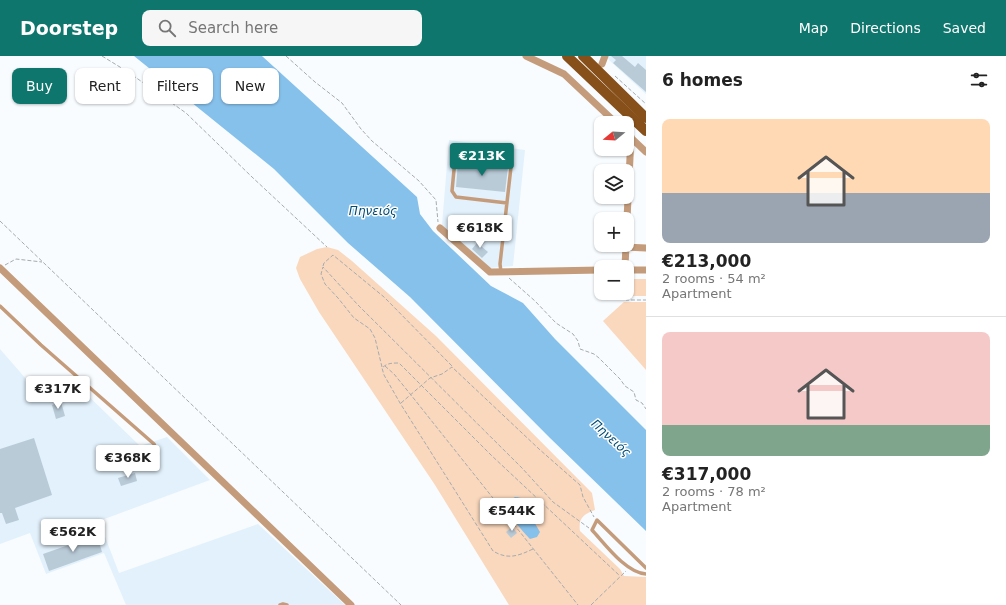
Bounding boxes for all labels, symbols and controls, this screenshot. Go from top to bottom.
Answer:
search box [142,10,422,46]
text: Doorstep [20,17,118,39]
icon: search [156,17,178,39]
text: Search here [188,19,278,37]
text: Map [799,20,828,36]
text: Directions [850,20,921,36]
text: Saved [943,20,986,36]
chip: Buy [12,68,67,104]
chip: Rent [75,68,135,104]
chip: Filters [143,68,213,104]
chip: New [221,68,279,104]
icon: filters [968,69,990,91]
text: 6 homes [662,70,743,90]
north arrow [594,116,634,156]
map controls [594,116,634,300]
pin: €213K [454,143,510,177]
icon: home [790,145,862,217]
text: €213K [459,148,505,163]
button: layers [594,164,634,204]
water label: Πηνειός [349,204,397,218]
button: + [594,212,634,252]
pin: €618K [452,215,508,249]
text: €618K [457,220,503,235]
text: €213,000 [662,251,751,271]
button: − [594,260,634,300]
text: 2 rooms · 54 m² [662,271,766,286]
text: Apartment [662,286,732,301]
icon: home [790,358,862,430]
pin: €317K [30,376,86,410]
text: €317K [35,381,81,396]
water label: Πηνειός [588,417,634,459]
pin: €368K [100,445,156,479]
text: €368K [105,450,151,465]
text: €317,000 [662,464,751,484]
text: 2 rooms · 78 m² [662,484,766,499]
pin: €544K [484,498,540,532]
text: Apartment [662,499,732,514]
text: €544K [489,503,535,518]
pin: €562K [45,519,101,553]
text: €562K [50,524,96,539]

